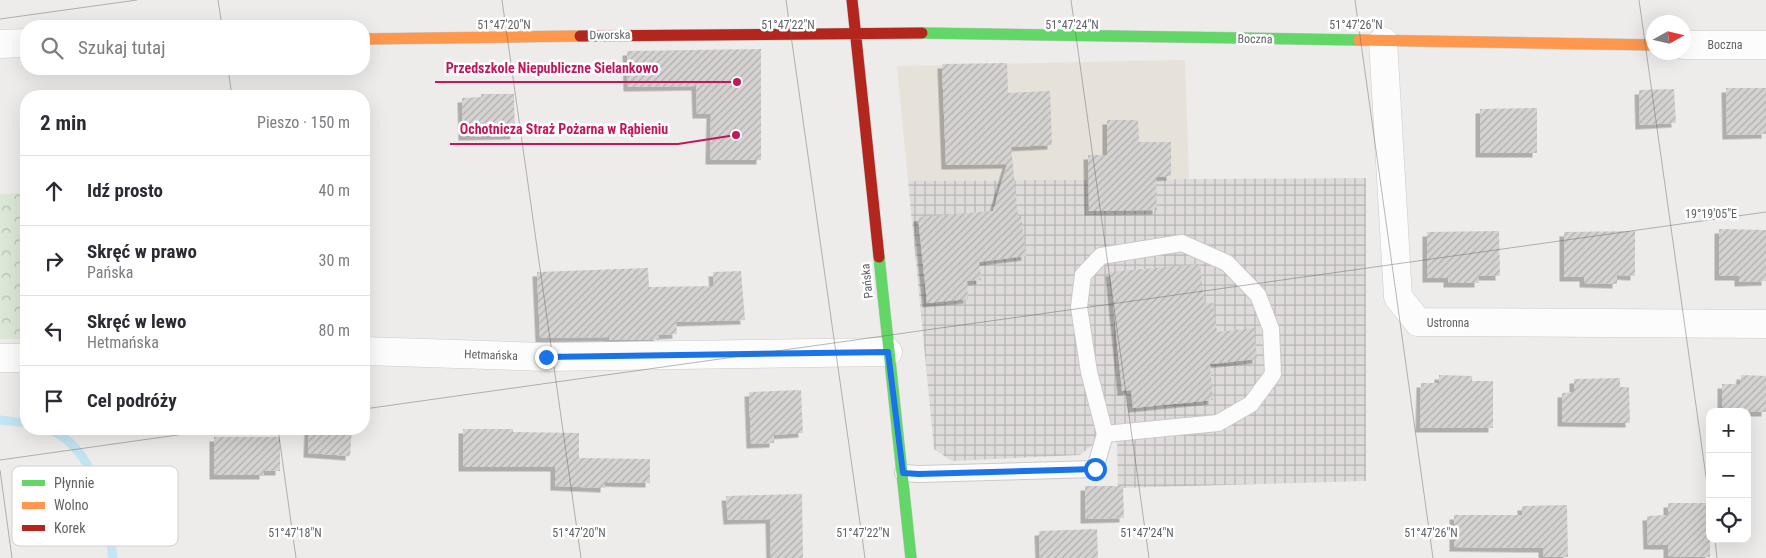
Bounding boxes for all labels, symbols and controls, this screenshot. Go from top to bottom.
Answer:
north arrow [1646,15,1691,60]
text: 51°47'20"N [477,18,531,32]
text: 51°47'22"N [761,18,815,32]
text: 51°47'24"N [1045,18,1099,32]
text: 51°47'26"N [1329,18,1383,32]
search box [20,20,370,75]
street label: Dworska [589,28,631,42]
street label: Boczna [1237,32,1273,46]
icon: search [38,34,66,62]
text: Szukaj tutaj [78,36,165,59]
street label: Boczna [1708,38,1743,52]
callout: Przedszkole Niepubliczne Sielankowo [435,53,668,82]
text: Przedszkole Niepubliczne Sielankowo [446,60,658,76]
text: 2 min [40,111,87,135]
text: Pieszo · 150 m [257,113,350,132]
callout: Ochotnicza Straż Pożarna w Rąbieniu [450,115,678,144]
text: Ochotnicza Straż Pożarna w Rąbieniu [460,121,668,137]
icon: ahead [40,177,68,205]
text: Idź prosto [87,179,163,202]
text: 40 m [318,181,350,200]
text: 19°19'05"E [1685,207,1737,221]
text: Skręć w prawo [87,240,197,263]
icon: right [40,247,68,275]
text: 30 m [318,251,350,270]
text: Pańska [87,263,133,282]
street label: Pańska [858,263,876,299]
text: Skręć w lewo [87,310,186,333]
street label: Ustronna [1427,316,1470,330]
icon: left [40,317,68,345]
text: 80 m [318,321,350,340]
text: Hetmańska [87,333,159,352]
route end [535,346,558,369]
street label: Hetmańska [464,347,518,363]
icon: arrive [40,387,68,415]
text: Cel podróży [87,389,177,412]
map controls [1706,408,1751,543]
button: + [1706,408,1751,453]
button: − [1706,453,1751,498]
route start [1084,458,1107,481]
legend [12,466,178,546]
text: Płynnie [54,475,95,491]
text: Wolno [54,497,89,513]
button: locate [1706,498,1751,543]
text: Korek [54,520,86,536]
text: 51°47'18"N [268,526,322,540]
text: 51°47'20"N [552,526,606,540]
text: 51°47'22"N [836,526,890,540]
text: 51°47'24"N [1120,526,1174,540]
text: 51°47'26"N [1404,526,1458,540]

